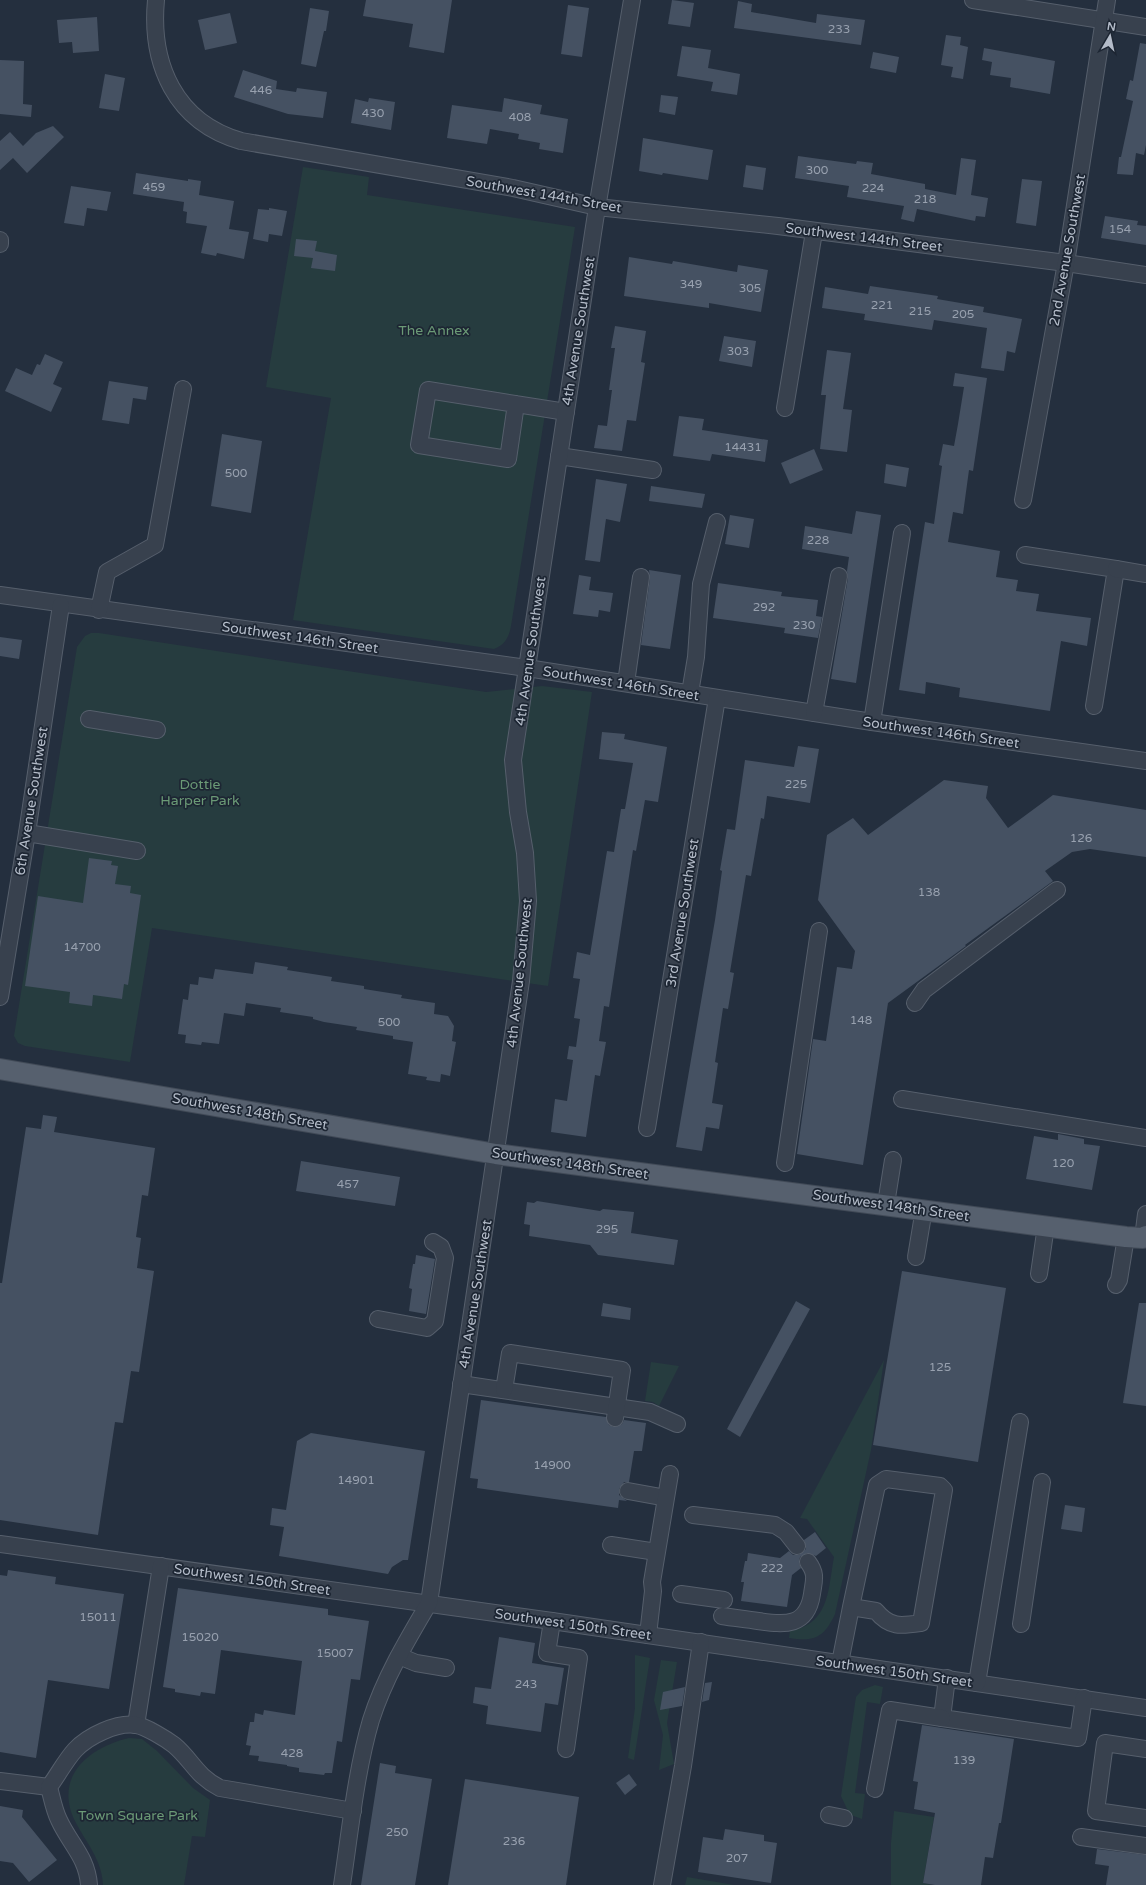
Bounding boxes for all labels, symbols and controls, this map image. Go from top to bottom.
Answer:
north arrow [1090,16,1130,56]
text: N [1106,20,1117,34]
house number: 233 [828,22,850,36]
house number: 446 [250,83,272,97]
house number: 430 [362,106,385,120]
house number: 408 [509,110,531,124]
house number: 300 [806,163,829,177]
street label: Southwest 144th Street [465,172,624,217]
street label: 2nd Avenue Southwest [1046,172,1089,327]
house number: 459 [143,180,165,194]
house number: 224 [862,181,885,195]
house number: 218 [914,192,936,206]
street label: Southwest 144th Street [785,219,944,256]
house number: 154 [1109,222,1132,236]
street label: 4th Avenue Southwest [558,255,599,407]
house number: 349 [680,277,702,291]
house number: 305 [739,281,761,295]
house number: 221 [871,298,893,312]
house number: 215 [909,304,931,318]
house number: 205 [952,307,974,321]
park label: The Annex [398,322,470,339]
house number: 303 [727,344,749,358]
house number: 14431 [724,440,762,454]
house number: 500 [225,466,248,480]
house number: 228 [807,533,829,547]
street label: 4th Avenue Southwest [512,575,549,727]
house number: 292 [753,600,775,614]
street label: Southwest 146th Street [221,618,380,657]
house number: 230 [793,618,816,632]
street label: Southwest 146th Street [542,663,701,704]
street label: Southwest 146th Street [862,713,1021,752]
street label: 6th Avenue Southwest [11,725,52,877]
park label: Dottie Harper Park [160,776,240,809]
house number: 225 [785,777,807,791]
house number: 126 [1070,831,1092,845]
street label: 3rd Avenue Southwest [662,837,703,989]
house number: 138 [918,885,940,899]
street label: 4th Avenue Southwest [503,897,536,1049]
house number: 14700 [63,940,101,954]
house number: 148 [850,1013,872,1027]
house number: 500 [378,1015,401,1029]
street label: Southwest 148th Street [171,1089,330,1134]
street label: Southwest 148th Street [491,1144,650,1183]
house number: 120 [1052,1156,1075,1170]
house number: 457 [337,1177,359,1191]
street label: Southwest 148th Street [812,1186,971,1225]
street label: 4th Avenue Southwest [455,1218,496,1370]
house number: 295 [596,1222,618,1236]
house number: 125 [929,1360,951,1374]
house number: 14900 [533,1458,571,1472]
house number: 14901 [337,1473,375,1487]
street label: Southwest 150th Street [173,1560,332,1599]
house number: 222 [761,1561,783,1575]
street label: Southwest 150th Street [494,1605,653,1644]
house number: 15011 [79,1610,117,1624]
house number: 15020 [181,1630,219,1644]
house number: 15007 [316,1646,354,1660]
street label: Southwest 150th Street [815,1652,974,1691]
house number: 243 [515,1677,537,1691]
house number: 428 [281,1746,303,1760]
house number: 139 [953,1753,975,1767]
park label: Town Square Park [78,1807,198,1824]
house number: 250 [386,1825,409,1839]
house number: 236 [503,1834,525,1848]
house number: 207 [726,1851,748,1865]

